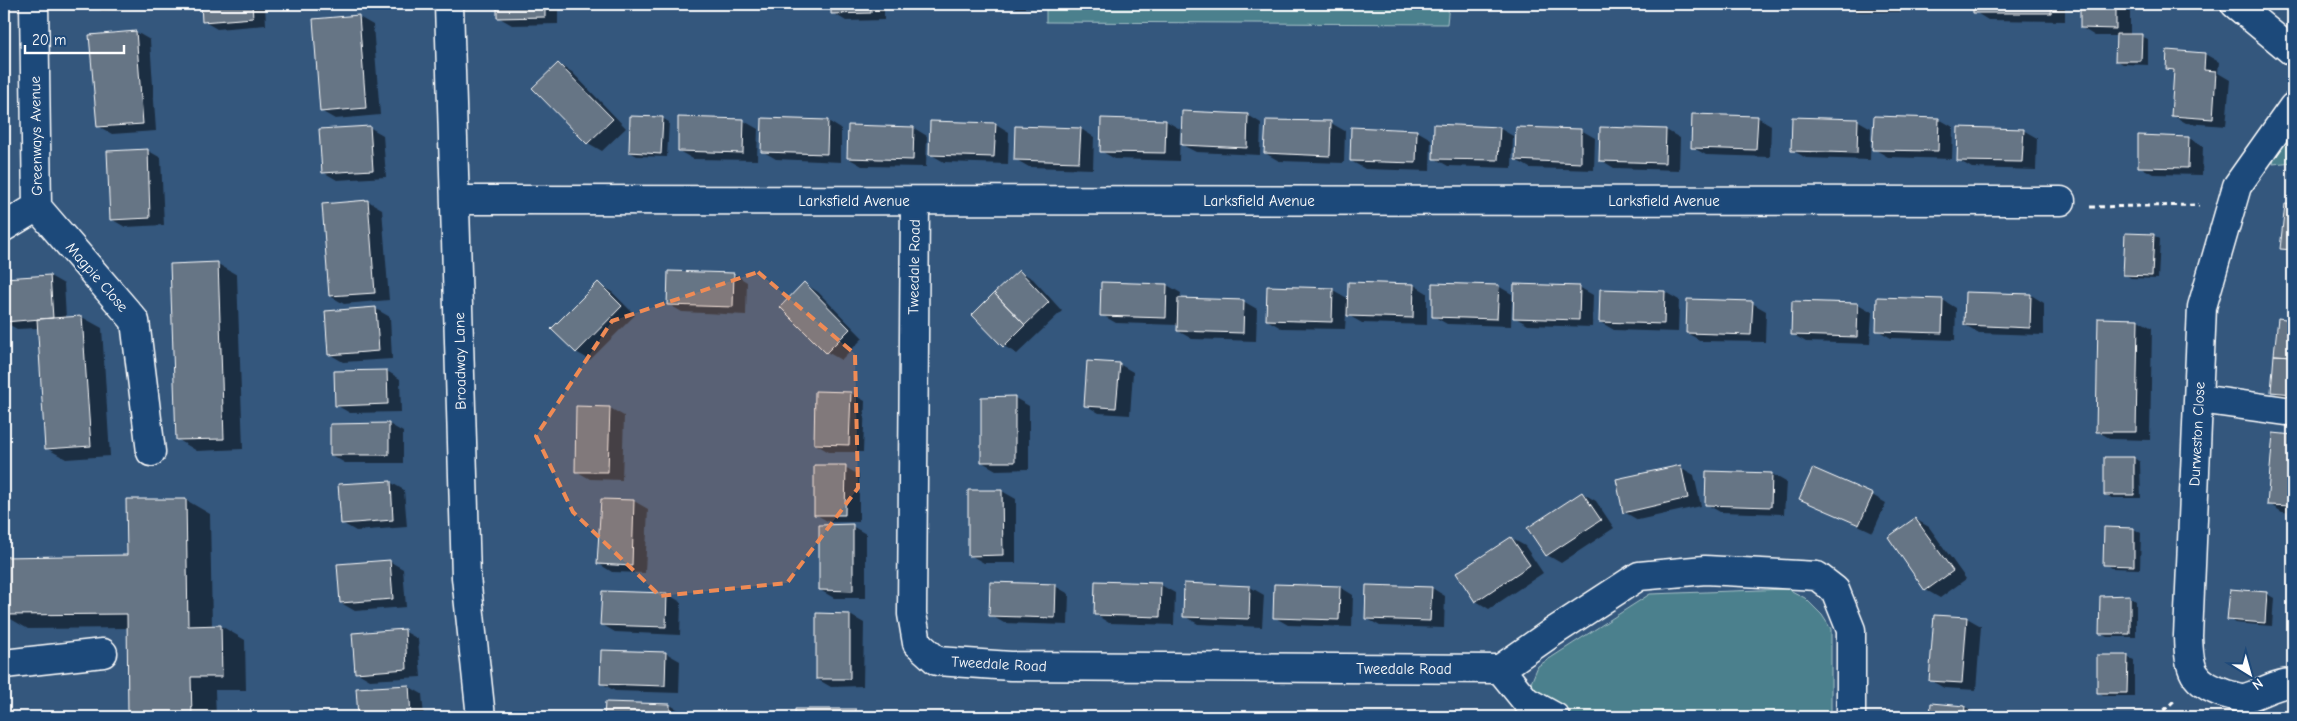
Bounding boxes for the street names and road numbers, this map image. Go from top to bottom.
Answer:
street label: Greenways Avenue [26,75,46,196]
street label: Larksfield Avenue [798,192,910,210]
street label: Larksfield Avenue [1203,192,1315,210]
street label: Larksfield Avenue [1608,192,1720,210]
street label: Tweedale Road [904,219,924,315]
street label: Magpie Close [62,239,132,316]
street label: Broadway Lane [450,312,470,410]
street label: Durweston Close [2185,381,2209,487]
street label: Tweedale Road [951,653,1047,675]
street label: Tweedale Road [1356,660,1452,678]

